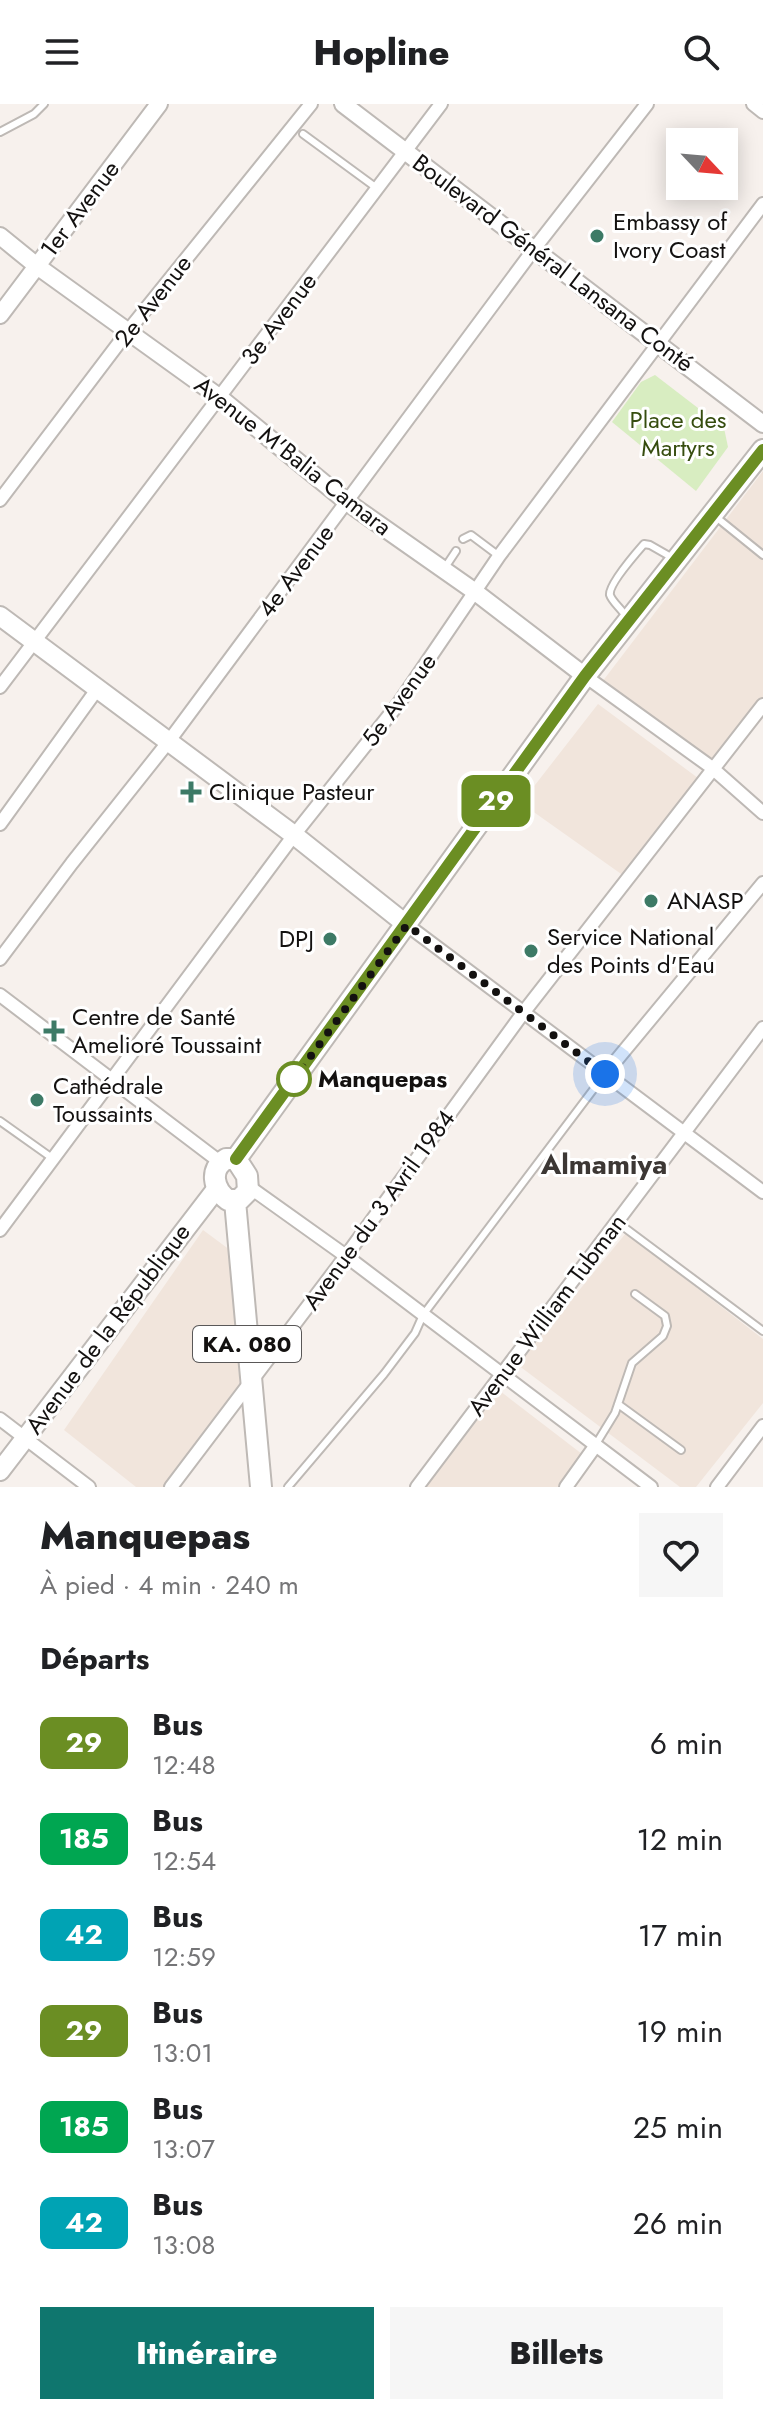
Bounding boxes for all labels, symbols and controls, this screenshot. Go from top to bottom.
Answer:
text: Hopline [313,26,450,78]
icon: menu [40,30,84,74]
icon: search [679,30,723,74]
north arrow [666,128,738,200]
map controls [666,128,738,200]
street label: Boulevard Général Lansana Conté [405,145,701,380]
street label: 1er Avenue [32,153,128,264]
place label: Embassy of Ivory Coast [613,204,728,267]
marker: Embassy of Ivory Coast [588,227,606,245]
street label: 2e Avenue [106,247,200,354]
street label: 3e Avenue [232,265,325,372]
street label: Avenue M'Balia Camara [187,367,399,544]
park label: Place des Martyrs [630,402,726,465]
street label: 4e Avenue [249,517,342,624]
street label: 5e Avenue [353,646,444,754]
place label: Clinique Pasteur [209,774,375,809]
line badge: 29 [460,775,532,827]
text: 29 [477,780,515,821]
marker: Clinique Pasteur [180,781,202,803]
place label: ANASP [667,883,744,918]
marker: ANASP [642,892,660,910]
place label: Service National des Points d'Eau [547,919,715,982]
place label: DPJ [279,921,314,956]
marker: DPJ [321,930,339,948]
marker: Service National des Points d'Eau [522,942,540,960]
place label: Centre de Santé Amelioré Toussaint [72,999,261,1062]
marker: Centre de Santé Amelioré Toussaint [43,1020,65,1042]
your location [585,1054,625,1094]
place label: Manquepas [318,1061,447,1096]
marker: Manquepas [277,1062,311,1096]
place label: Cathédrale Toussaints [53,1068,163,1131]
marker: Cathédrale Toussaints [28,1091,46,1109]
street label: Avenue du 3 Avril 1984 [294,1102,463,1317]
district label: Almamiya [540,1144,667,1185]
street label: Avenue William Tubman [459,1206,634,1423]
street label: Avenue de la République [17,1216,198,1441]
road number: KA. 080 [193,1326,301,1362]
text: Manquepas [40,1508,250,1563]
button: heart [639,1513,723,1597]
text: À pied · 4 min · 240 m [40,1566,299,1604]
text: Départs [40,1637,149,1680]
text: Bus [152,1703,203,1746]
text: 29 [65,1722,103,1763]
text: 6 min [650,1722,723,1765]
text: 12:48 [152,1746,216,1784]
text: Bus [152,1799,203,1842]
text: 185 [59,1818,109,1859]
text: 12 min [636,1818,723,1861]
text: 12:54 [152,1842,216,1880]
text: Bus [152,1895,203,1938]
text: 42 [65,1914,103,1955]
text: 17 min [638,1914,723,1957]
text: 12:59 [152,1938,216,1976]
text: Bus [152,1991,203,2034]
text: 29 [65,2010,103,2051]
text: 19 min [636,2010,723,2053]
text: 13:01 [152,2034,213,2072]
text: Bus [152,2087,203,2130]
text: 185 [59,2106,109,2147]
text: 25 min [633,2106,723,2149]
text: 13:07 [152,2130,215,2168]
text: Bus [152,2183,203,2226]
text: 42 [65,2202,103,2243]
text: 26 min [633,2202,723,2245]
text: 13:08 [152,2226,216,2264]
button: Itinéraire [40,2307,374,2399]
button: Billets [390,2307,723,2399]

